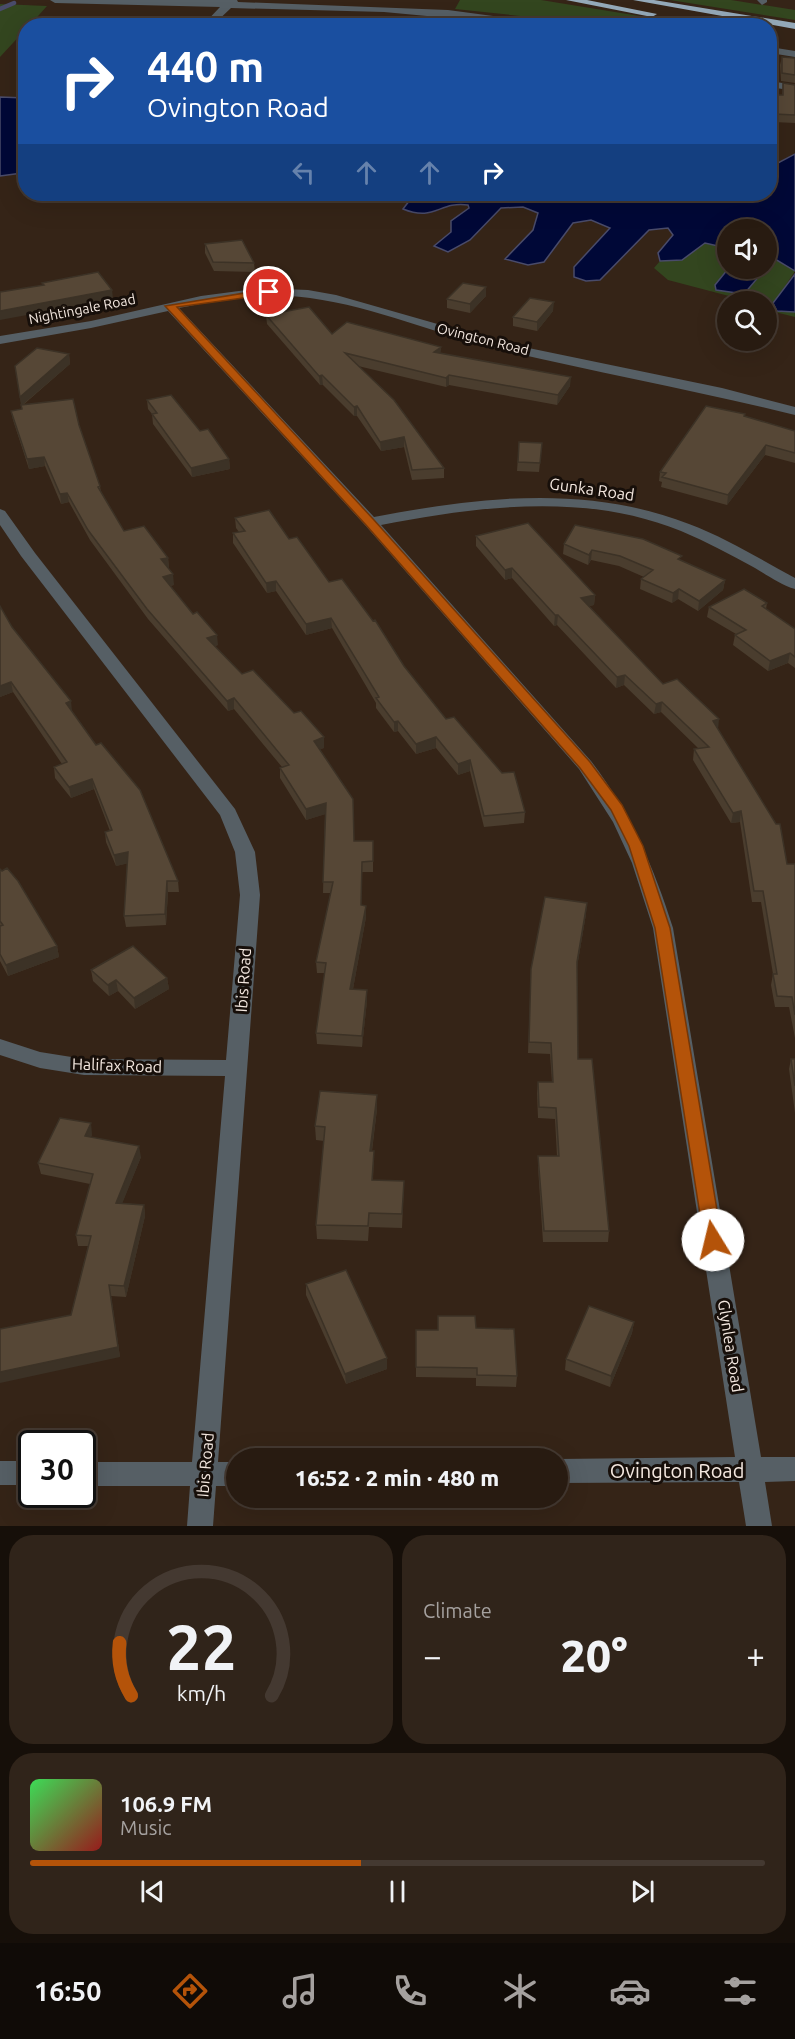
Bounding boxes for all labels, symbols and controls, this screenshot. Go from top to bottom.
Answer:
icon: right [48,42,126,120]
text: 440 m [147,43,264,90]
text: Ovington Road [147,92,329,122]
icon: left [287,156,320,189]
icon: ahead [350,156,383,189]
icon: ahead [413,156,446,189]
icon: right [476,156,509,189]
map controls [717,219,777,351]
button: sound [717,219,777,279]
pin [243,266,294,317]
icon: arrive [252,275,285,308]
street label: Nightingale Road [27,291,137,327]
button: search [717,291,777,351]
street label: Ovington Road [435,320,531,358]
street label: Gunka Road [548,474,636,504]
street label: Ibis Road [232,947,254,1013]
street label: Halifax Road [72,1054,162,1076]
position arrow [681,1208,745,1272]
street label: Glynlea Road [715,1298,747,1394]
speed limit sign: 30 [18,1430,96,1508]
street label: Ibis Road [193,1432,217,1498]
street label: Ovington Road [610,1459,744,1482]
text: 16:52 · 2 min · 480 m [295,1465,499,1490]
text: Climate [423,1599,492,1622]
text: 22 [166,1612,236,1682]
text: 20° [560,1630,628,1681]
text: − [423,1637,442,1674]
text: + [746,1637,765,1674]
text: km/h [176,1682,226,1706]
text: 106.9 FM [120,1791,212,1816]
text: Music [120,1816,172,1839]
icon: previous [136,1875,169,1908]
icon: pause [381,1875,414,1908]
icon: next [626,1875,659,1908]
icon: directions [169,1970,211,2012]
icon: music [279,1970,321,2012]
icon: phone [389,1970,431,2012]
icon: climate [499,1970,541,2012]
icon: car [609,1970,651,2012]
icon: filters [719,1970,761,2012]
text: 16:50 [34,1976,102,2006]

